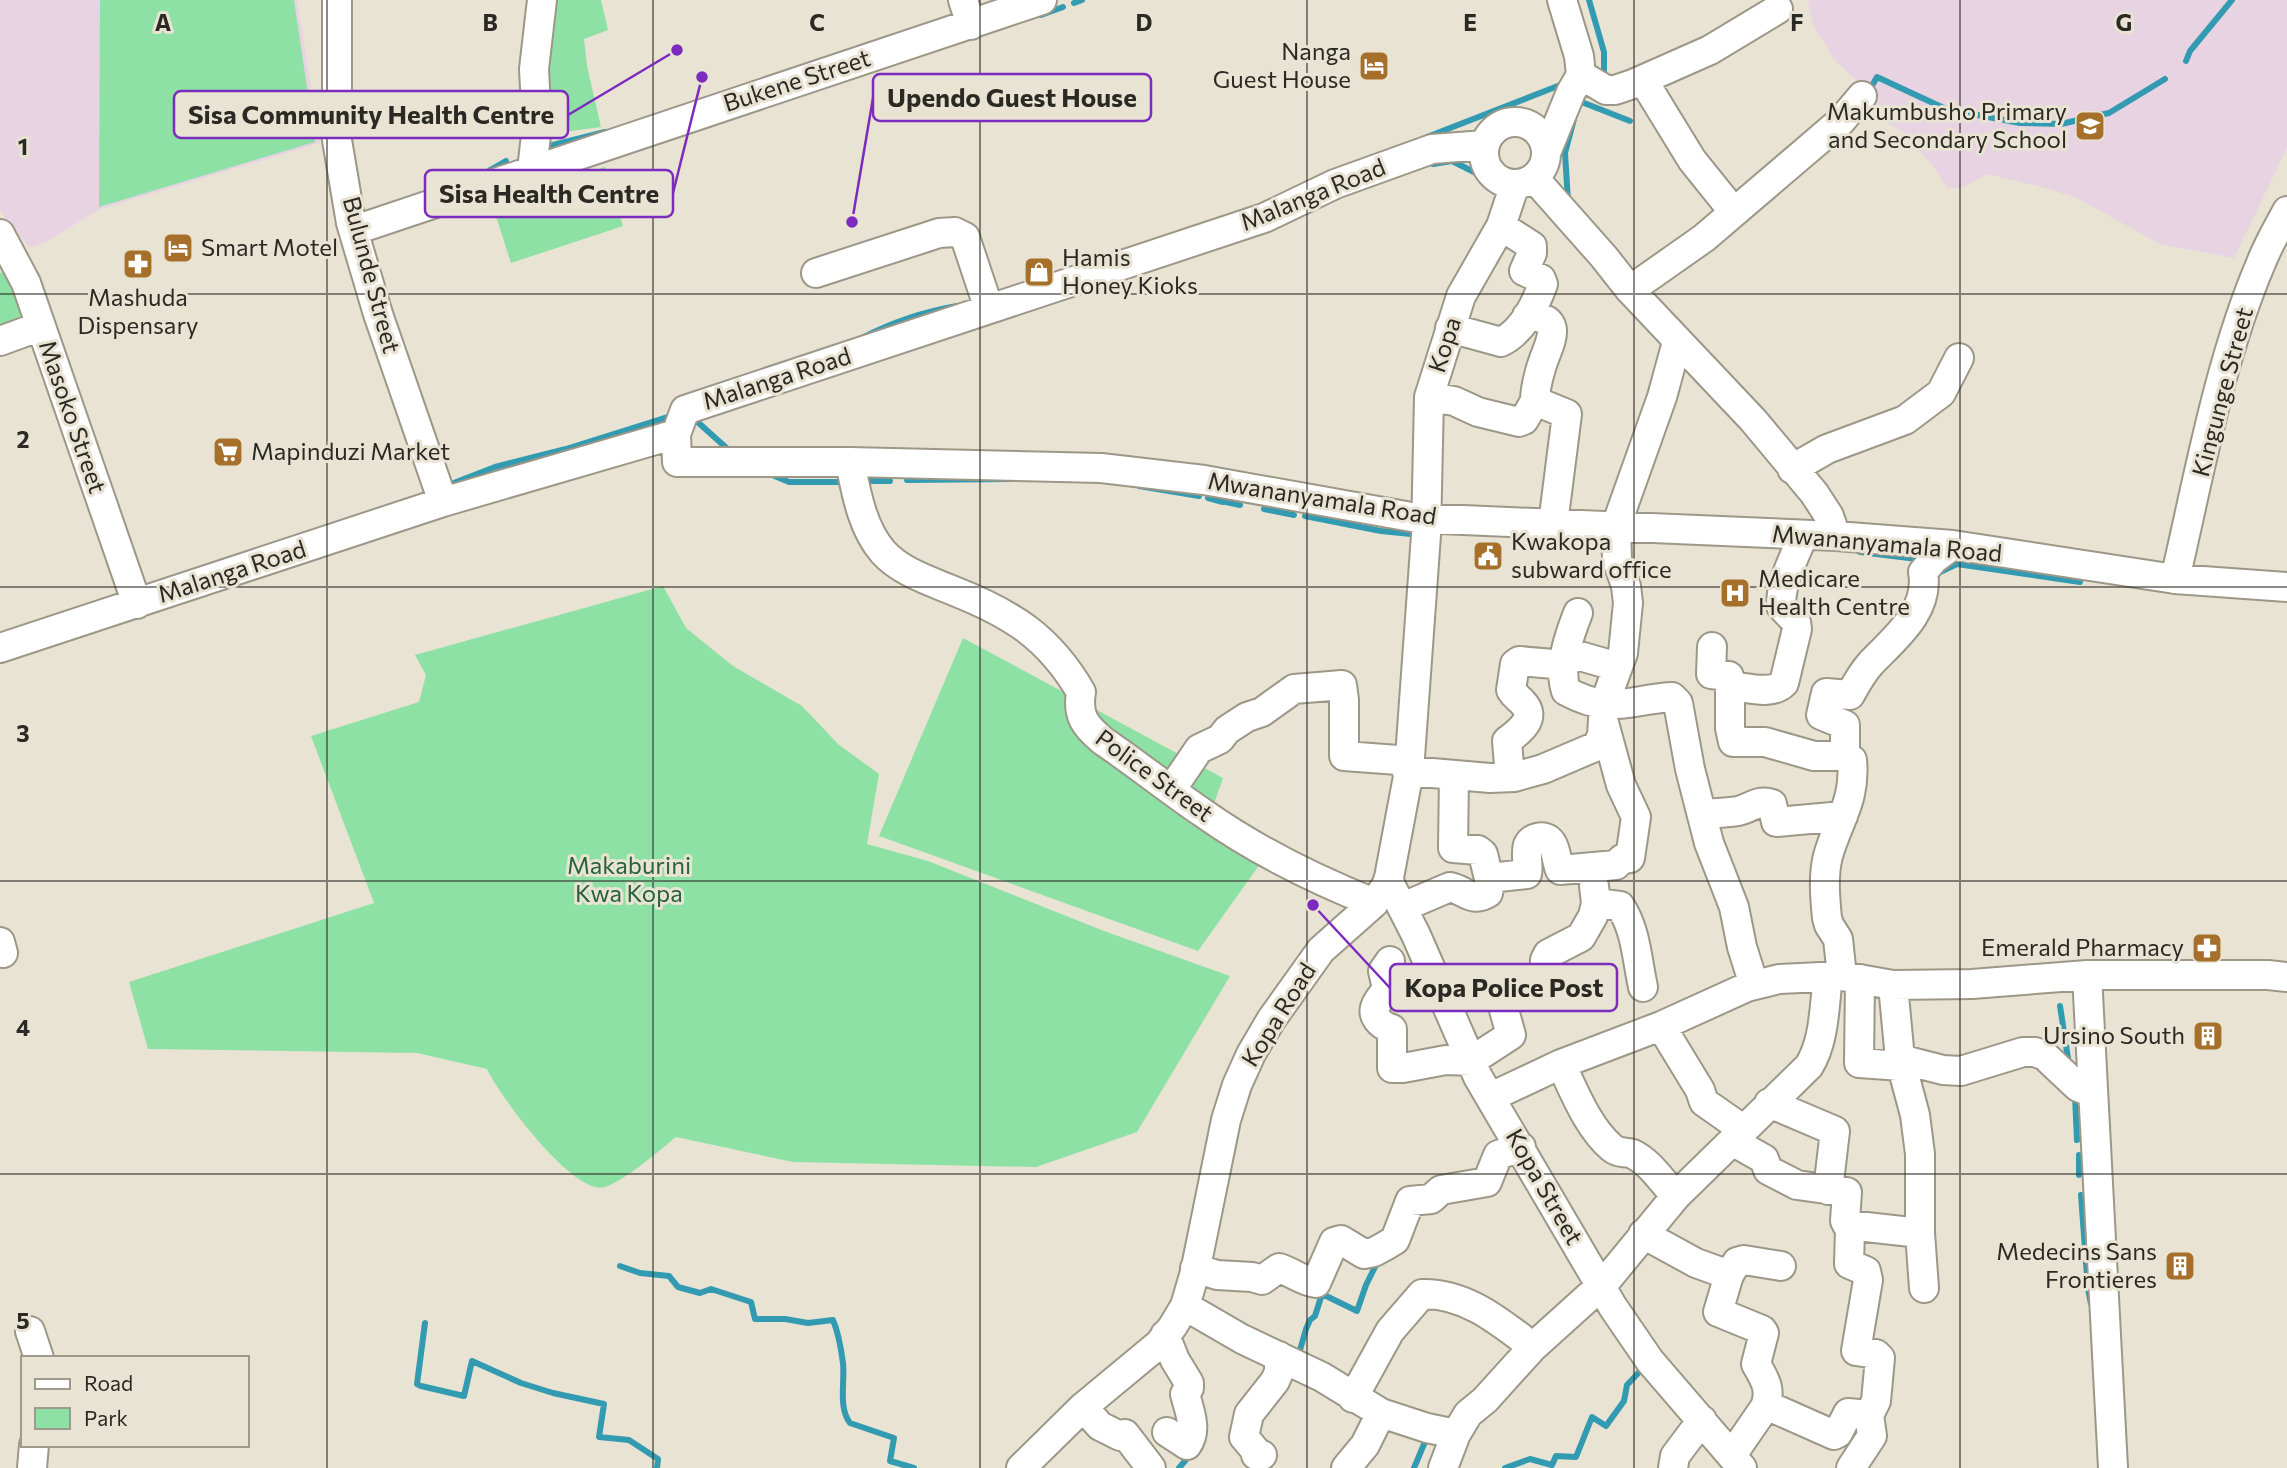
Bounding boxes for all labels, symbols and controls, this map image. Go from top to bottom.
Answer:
text: A [155,8,172,36]
text: B [482,8,498,36]
text: C [809,8,825,36]
text: D [1136,8,1153,36]
text: E [1463,8,1477,36]
text: F [1790,8,1804,36]
text: G [2116,8,2132,36]
place label: Nanga Guest House [1213,36,1351,93]
street label: Bukene Street [719,42,874,117]
hotel icon: Nanga Guest House [1357,49,1391,83]
callout: Upendo Guest House [873,74,1151,121]
text: Upendo Guest House [887,81,1137,112]
callout: Sisa Community Health Centre [174,91,568,138]
place label: Makumbusho Primary and Secondary School [1827,96,2067,153]
text: Sisa Community Health Centre [188,98,554,129]
school or university icon: Makumbusho Primary and Secondary School [2073,109,2107,143]
text: 1 [18,132,28,160]
street label: Malanga Road [1236,151,1389,236]
callout: Sisa Health Centre [425,170,673,217]
text: Sisa Health Centre [439,177,659,208]
street label: Bulunde Street [338,193,407,356]
hotel icon: Smart Motel [161,231,195,265]
place label: Smart Motel [201,232,338,261]
place label: Hamis Honey Kioks [1062,242,1198,299]
pharmacy icon: Mashuda Dispensary [121,247,155,281]
shop icon: Hamis Honey Kioks [1022,255,1056,289]
place label: Mashuda Dispensary [78,282,198,339]
street label: Kingunge Street [2185,304,2258,479]
street label: Kopa [1421,313,1466,376]
street label: Masoko Street [34,336,113,497]
street label: Malanga Road [699,340,854,415]
text: 2 [16,425,30,453]
supermarket icon: Mapinduzi Market [211,435,245,469]
place label: Mapinduzi Market [251,436,450,465]
street label: Mwananyamala Road [1206,465,1439,530]
street label: Mwananyamala Road [1771,518,2003,567]
place label: Kwakopa subward office [1511,526,1672,583]
street label: Malanga Road [154,533,309,608]
public building icon: Kwakopa subward office [1471,539,1505,573]
place label: Medicare Health Centre [1758,563,1910,620]
hospital icon: Medicare Health Centre [1718,576,1752,610]
text: 3 [16,719,30,747]
street label: Police Street [1090,722,1219,827]
park label: Makaburini Kwa Kopa [567,850,691,907]
pharmacy icon: Emerald Pharmacy [2190,931,2224,965]
place label: Emerald Pharmacy [1981,932,2184,961]
street label: Kopa Road [1234,957,1321,1071]
callout: Kopa Police Post [1390,964,1617,1011]
text: Kopa Police Post [1404,971,1604,1002]
text: 4 [16,1013,30,1041]
building icon: Ursino South [2191,1019,2225,1053]
place label: Ursino South [2043,1020,2185,1049]
street label: Kopa Street [1501,1123,1590,1249]
place label: Medecins Sans Frontieres [1996,1236,2157,1293]
building icon: Medecins Sans Frontieres [2163,1249,2197,1283]
text: 5 [16,1306,30,1334]
legend [21,1356,248,1447]
text: Road [84,1370,133,1395]
text: Park [84,1405,128,1430]

